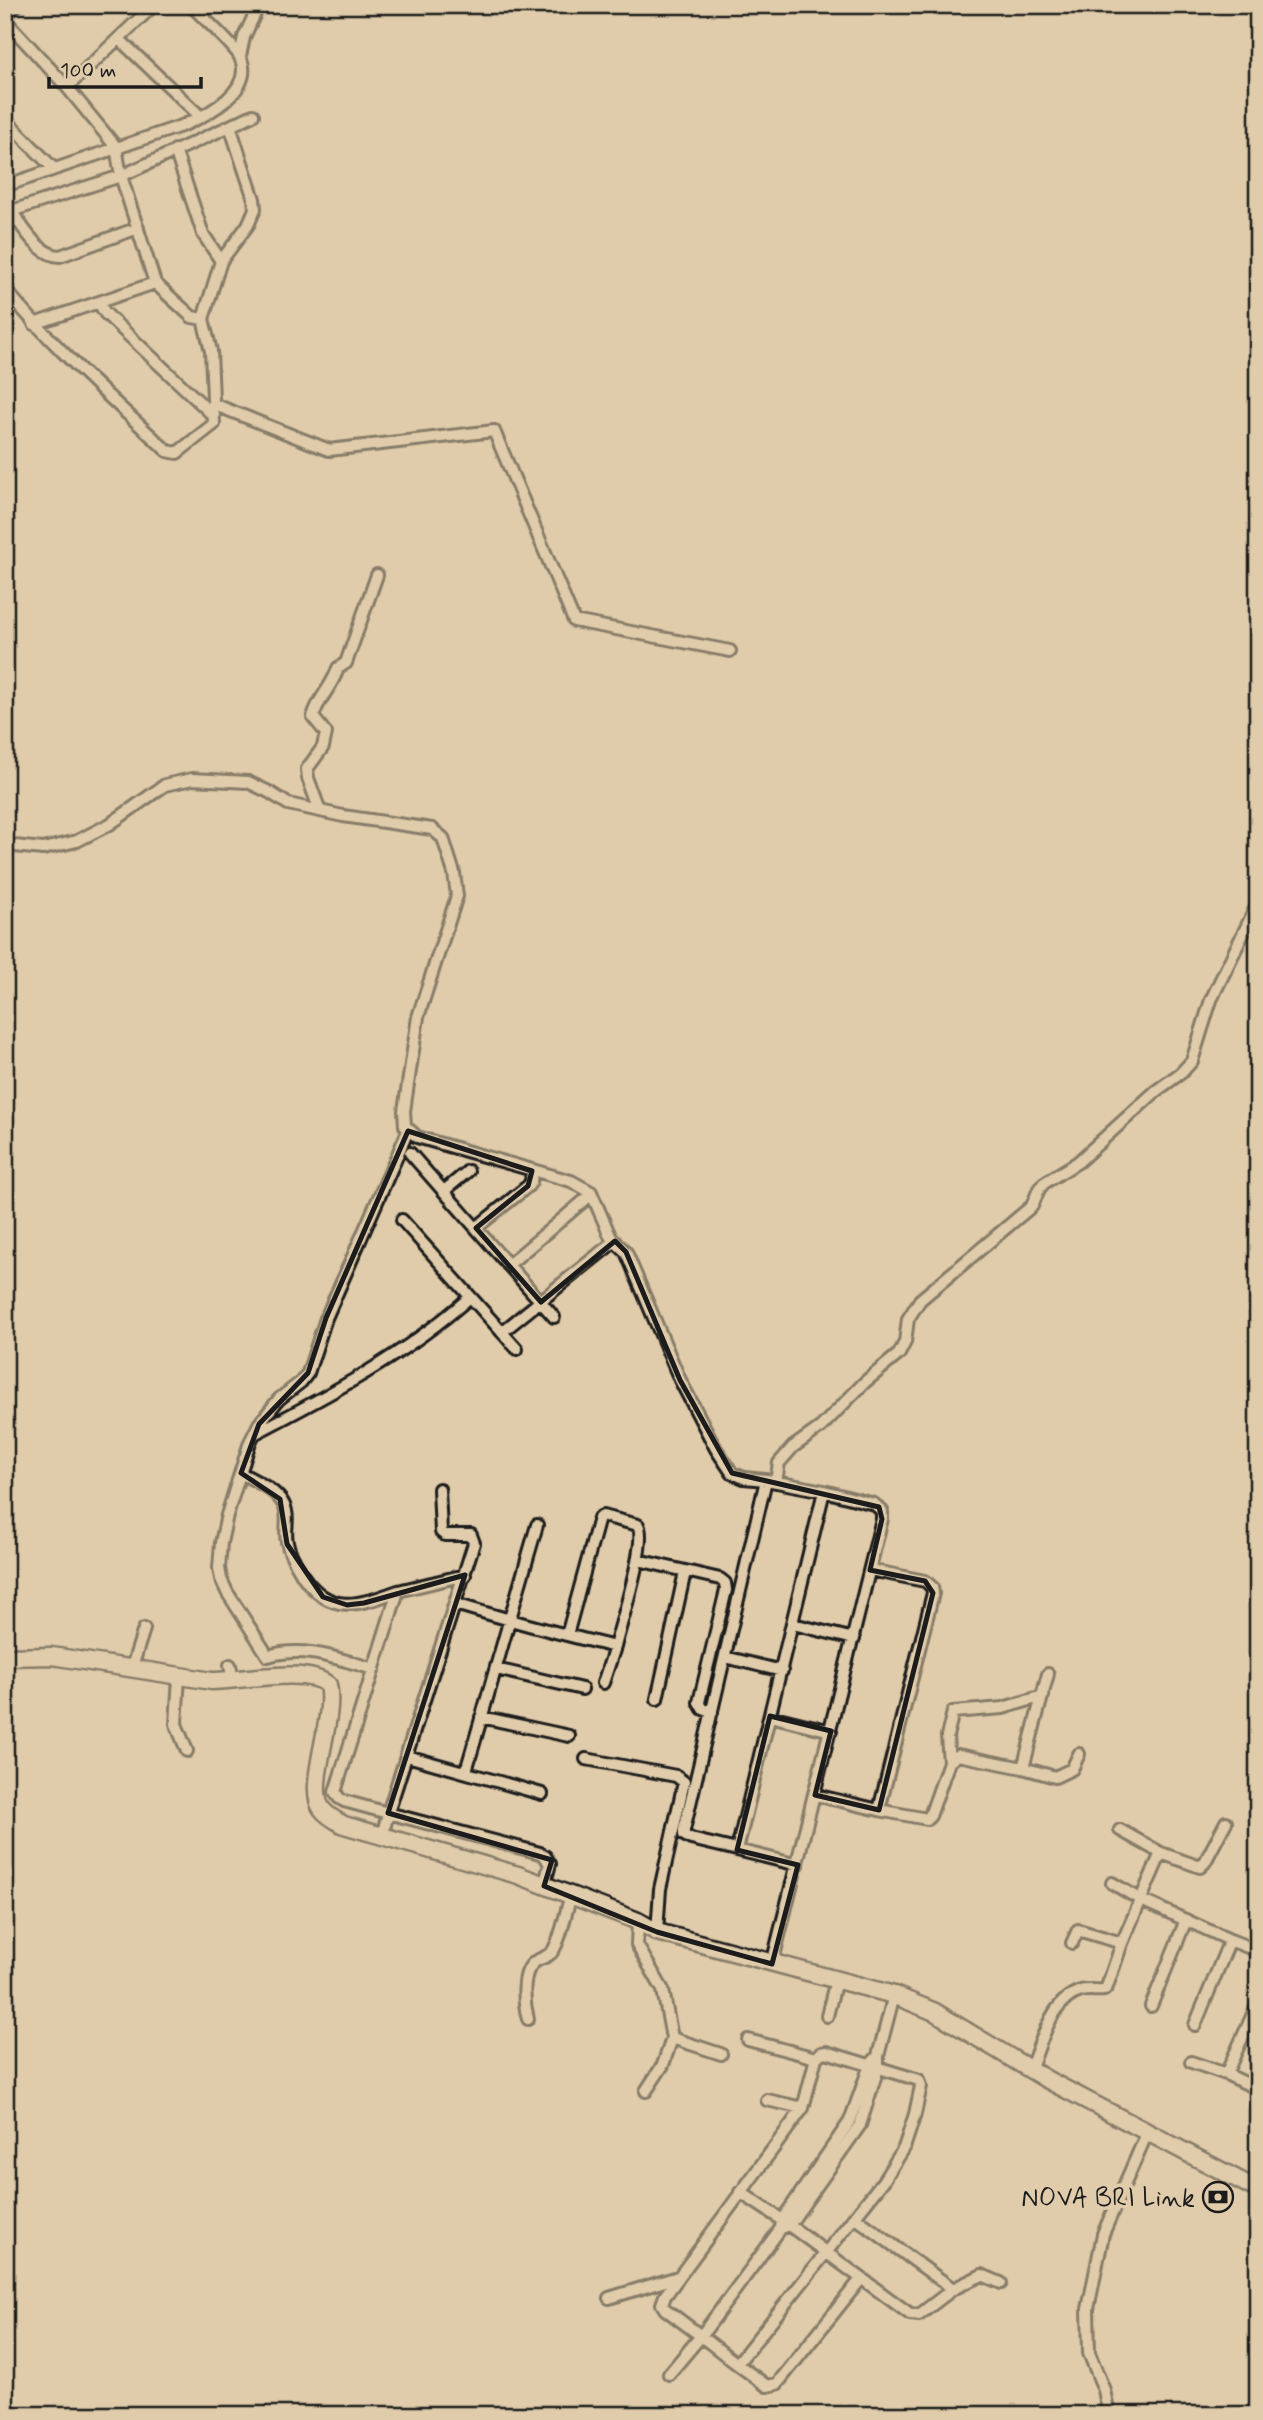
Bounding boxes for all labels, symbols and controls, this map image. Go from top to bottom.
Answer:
scale bar [49,46,201,90]
text: 100 m [60,57,116,85]
bank icon: NOVA BRI Link [1201,2180,1235,2214]
place label: NOVA BRI Link [1021,2182,1195,2216]

